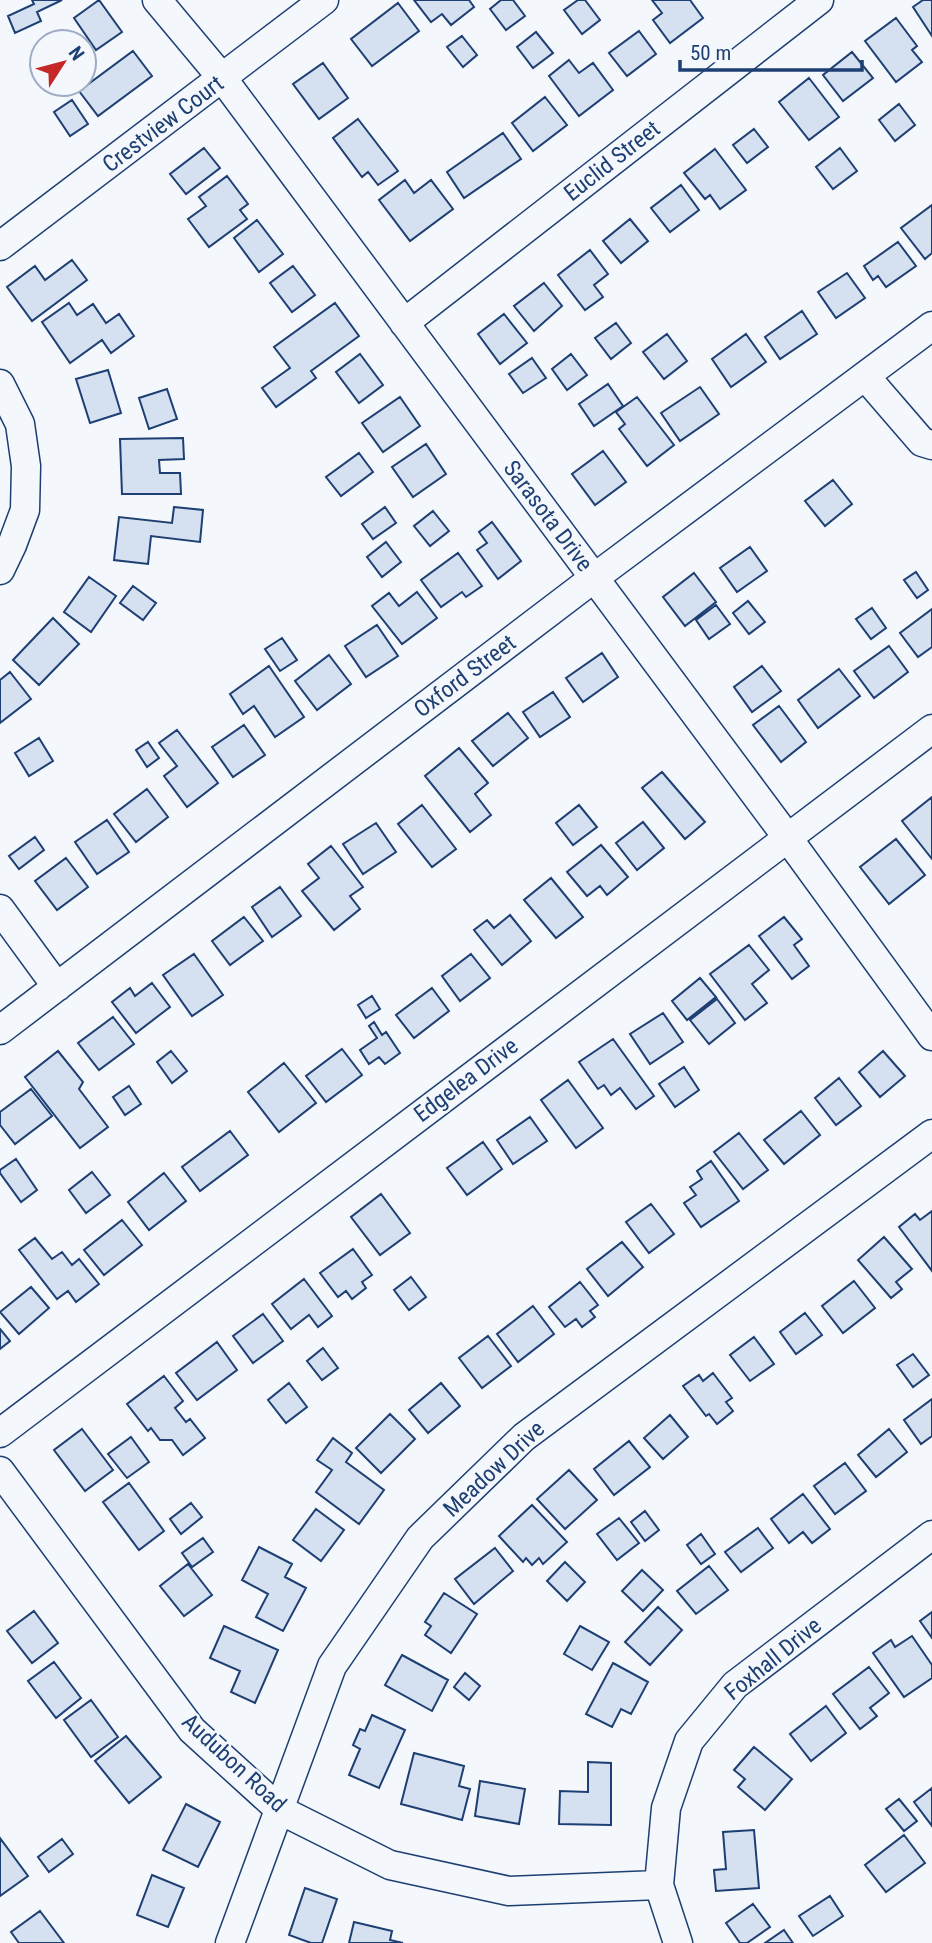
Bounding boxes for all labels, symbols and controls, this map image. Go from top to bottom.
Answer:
north arrow [28,28,98,98]
scale bar [680,28,862,72]
text: 50 m [690,41,731,65]
text: N [64,42,89,65]
street label: Crestview Court [97,70,229,178]
street label: Euclid Street [559,115,665,207]
street label: Sarasota Drive [498,455,598,577]
street label: Oxford Street [409,629,521,723]
street label: Edgelea Drive [409,1032,523,1128]
street label: Meadow Drive [438,1415,550,1523]
street label: Foxhall Drive [719,1612,827,1706]
street label: Audubon Road [176,1708,292,1818]

